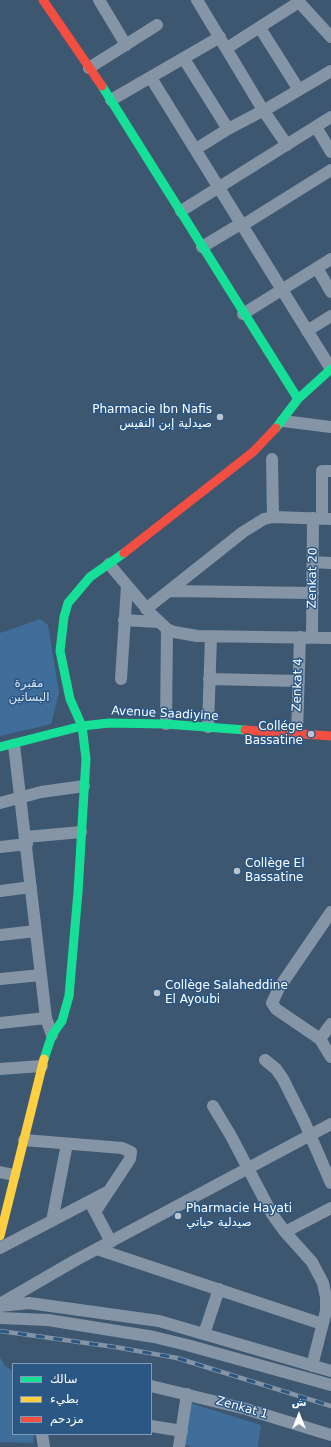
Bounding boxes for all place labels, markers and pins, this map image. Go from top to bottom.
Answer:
place label: Pharmacie Ibn Nafis صيدلية إبن النفيس [92,403,212,431]
marker: Pharmacie Ibn Nafis صيدلية إبن النفيس [215,412,225,422]
place label: Collége Bassatine [245,720,303,748]
marker: Collége Bassatine [306,729,316,739]
place label: Collège El Bassatine [245,857,305,885]
marker: Collège El Bassatine [232,866,242,876]
place label: Collège Salaheddine El Ayoubi [165,979,288,1007]
marker: Collège Salaheddine El Ayoubi [152,988,162,998]
place label: Pharmacie Hayati صيدلية حياتي [186,1202,292,1230]
marker: Pharmacie Hayati صيدلية حياتي [173,1211,183,1221]

